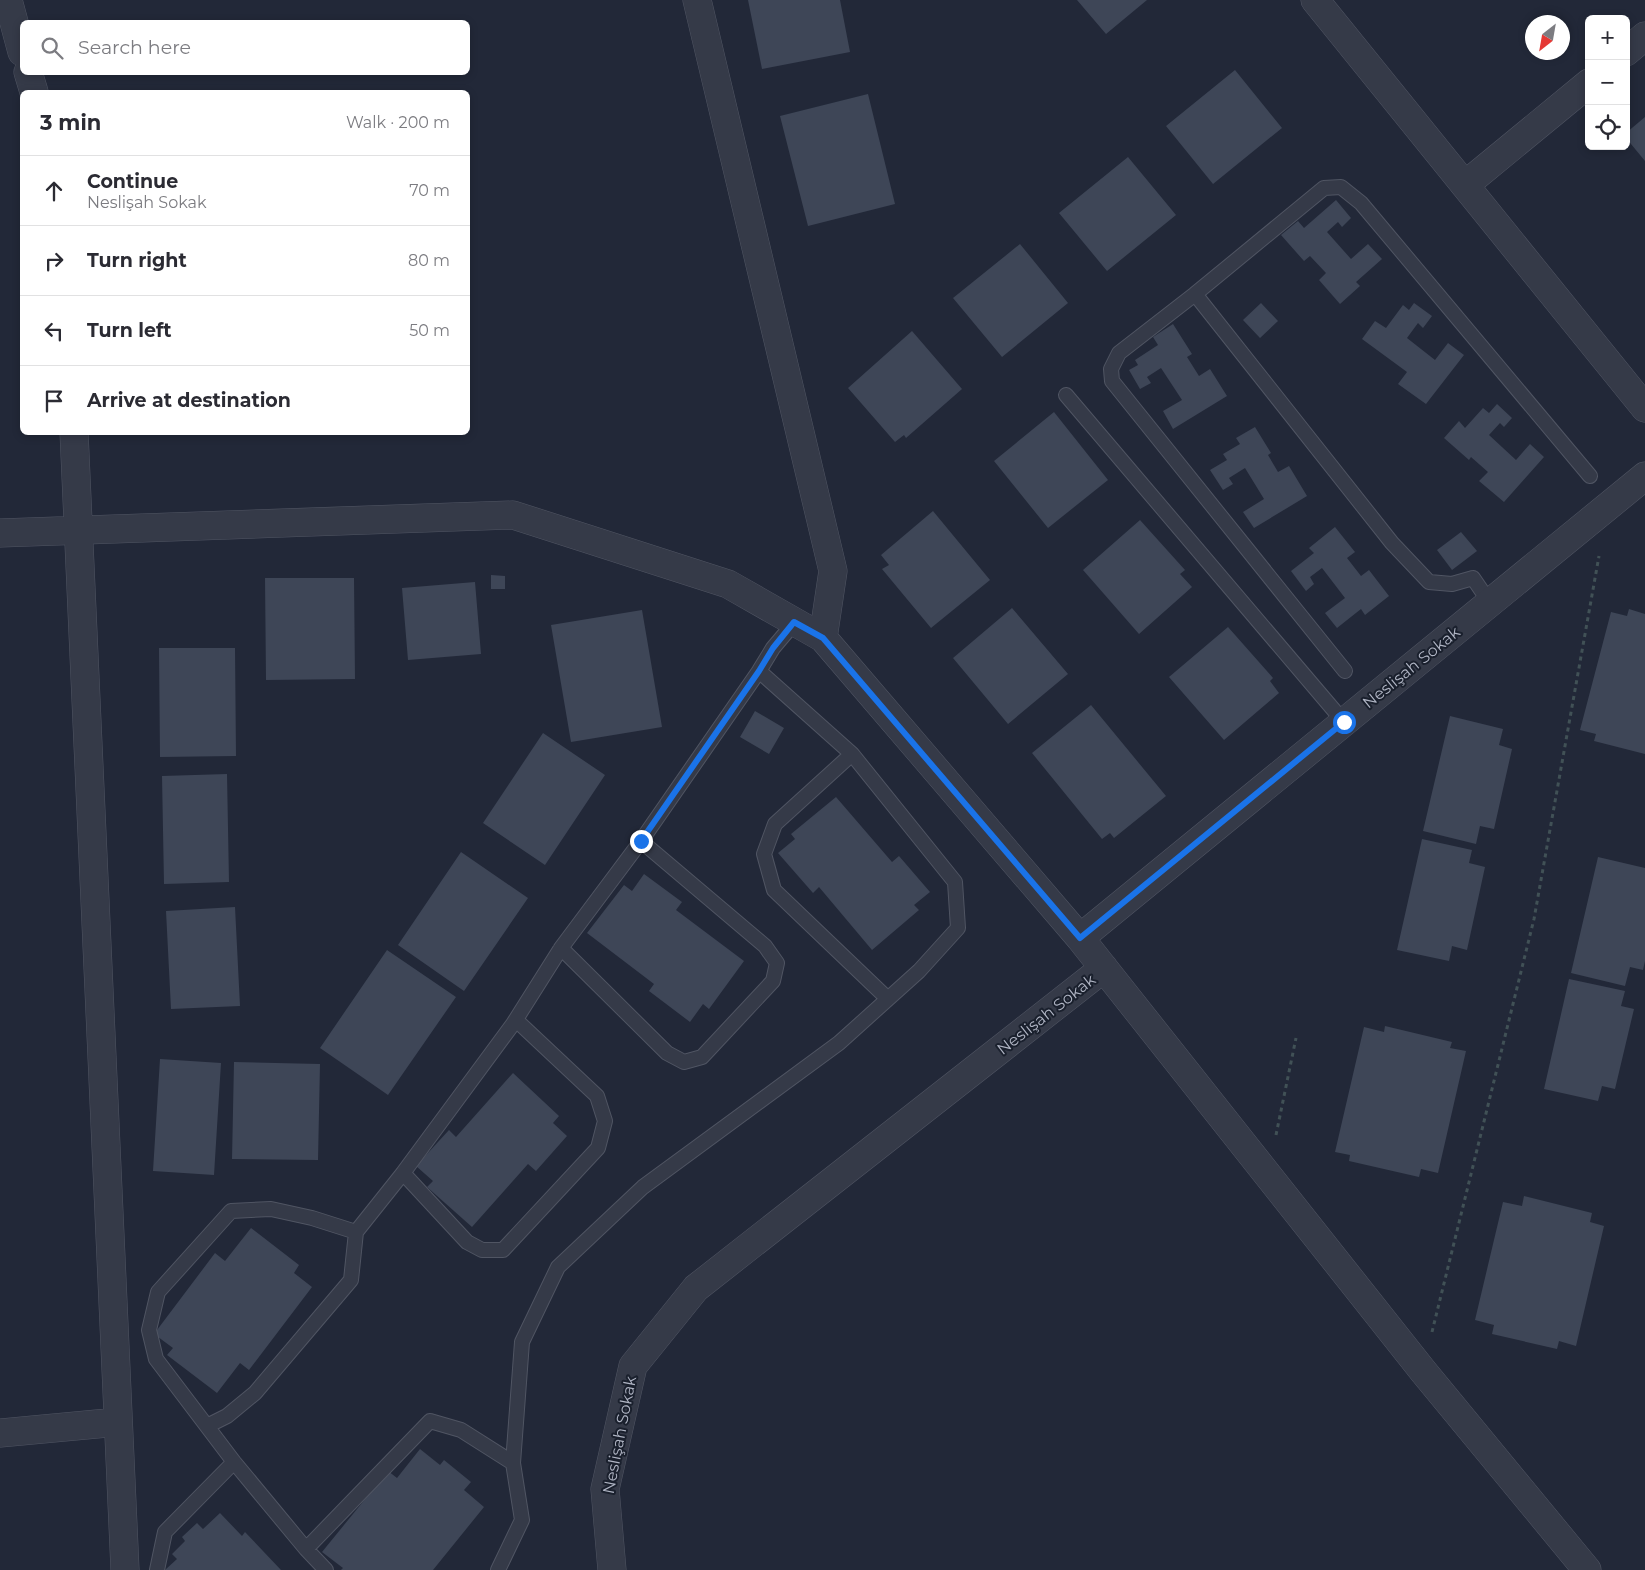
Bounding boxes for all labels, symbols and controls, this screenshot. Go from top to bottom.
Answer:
north arrow [1525,15,1570,60]
map controls [1585,15,1630,150]
button: + [1585,15,1630,60]
search box [20,20,470,75]
icon: search [38,34,66,62]
text: Search here [78,36,191,59]
button: − [1585,60,1630,105]
button: locate [1585,105,1630,150]
text: 3 min [40,110,101,135]
text: Walk · 200 m [346,113,450,132]
text: Continue [87,170,178,193]
icon: ahead [40,177,68,205]
text: 70 m [409,181,450,200]
text: Neslişah Sokak [87,193,207,212]
icon: right [40,247,68,275]
text: Turn right [87,249,187,272]
text: 80 m [408,251,450,270]
icon: left [40,317,68,345]
text: Turn left [87,319,172,342]
text: 50 m [409,321,450,340]
icon: arrive [40,387,68,415]
text: Arrive at destination [87,389,291,412]
street label: Neslişah Sokak [1359,622,1464,712]
route start [1333,711,1356,734]
route end [630,830,653,853]
street label: Neslişah Sokak [993,970,1100,1059]
street label: Neslişah Sokak [599,1374,640,1496]

